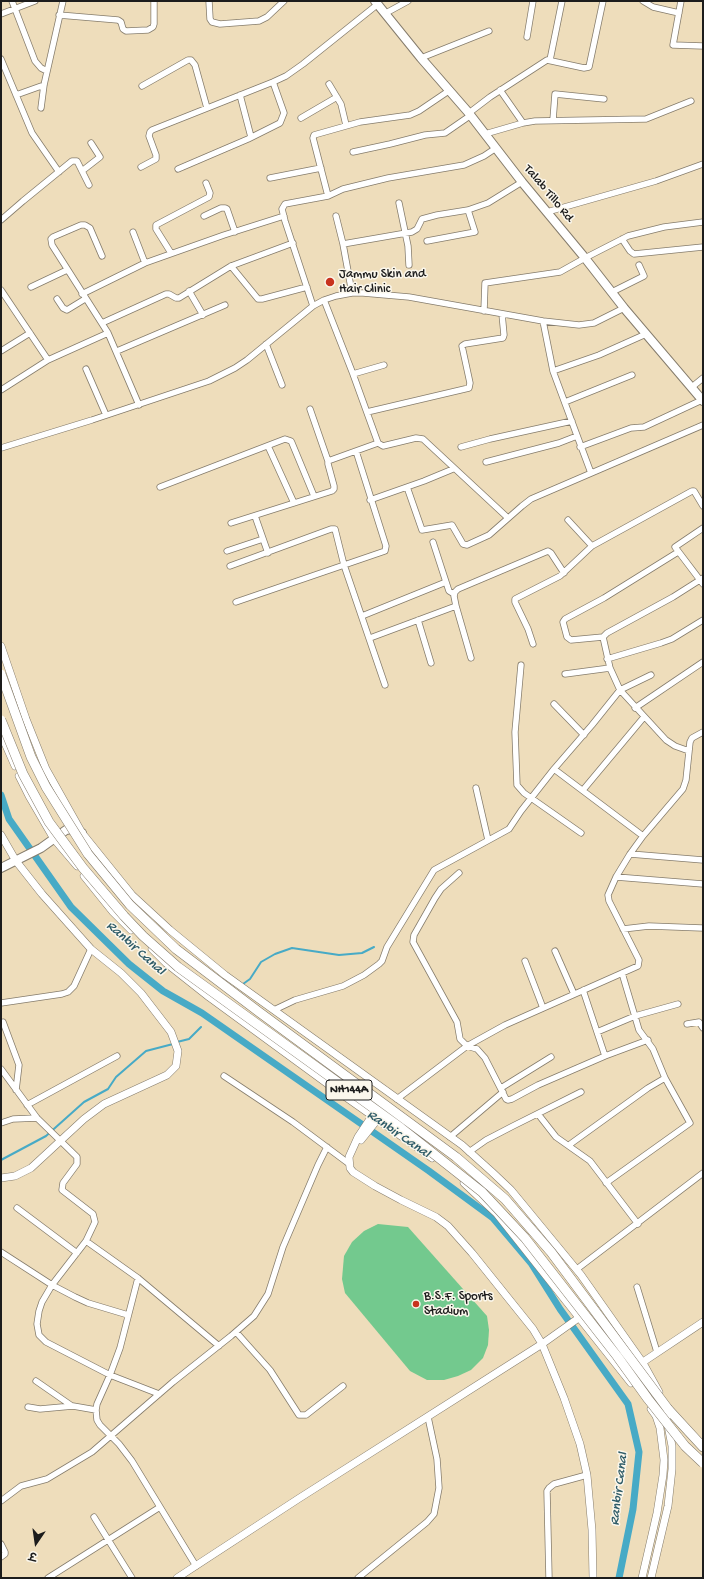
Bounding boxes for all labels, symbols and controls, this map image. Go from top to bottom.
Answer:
street label: Talab Tillo Rd [520,162,576,226]
place label: Jammu Skin and Hair Clinic [339,267,426,298]
marker: Jammu Skin and Hair Clinic [324,276,336,288]
water label: Ranbir Canal [102,918,168,980]
road number: NH144A [326,1080,372,1100]
water label: Ranbir Canal [363,1107,433,1163]
place label: B.S.F. Sports Stadium [424,1289,493,1320]
marker: B.S.F. Sports Stadium [411,1299,421,1309]
water label: Ranbir Canal [607,1452,633,1526]
north arrow [16,1523,56,1563]
text: उ [28,1548,38,1561]

